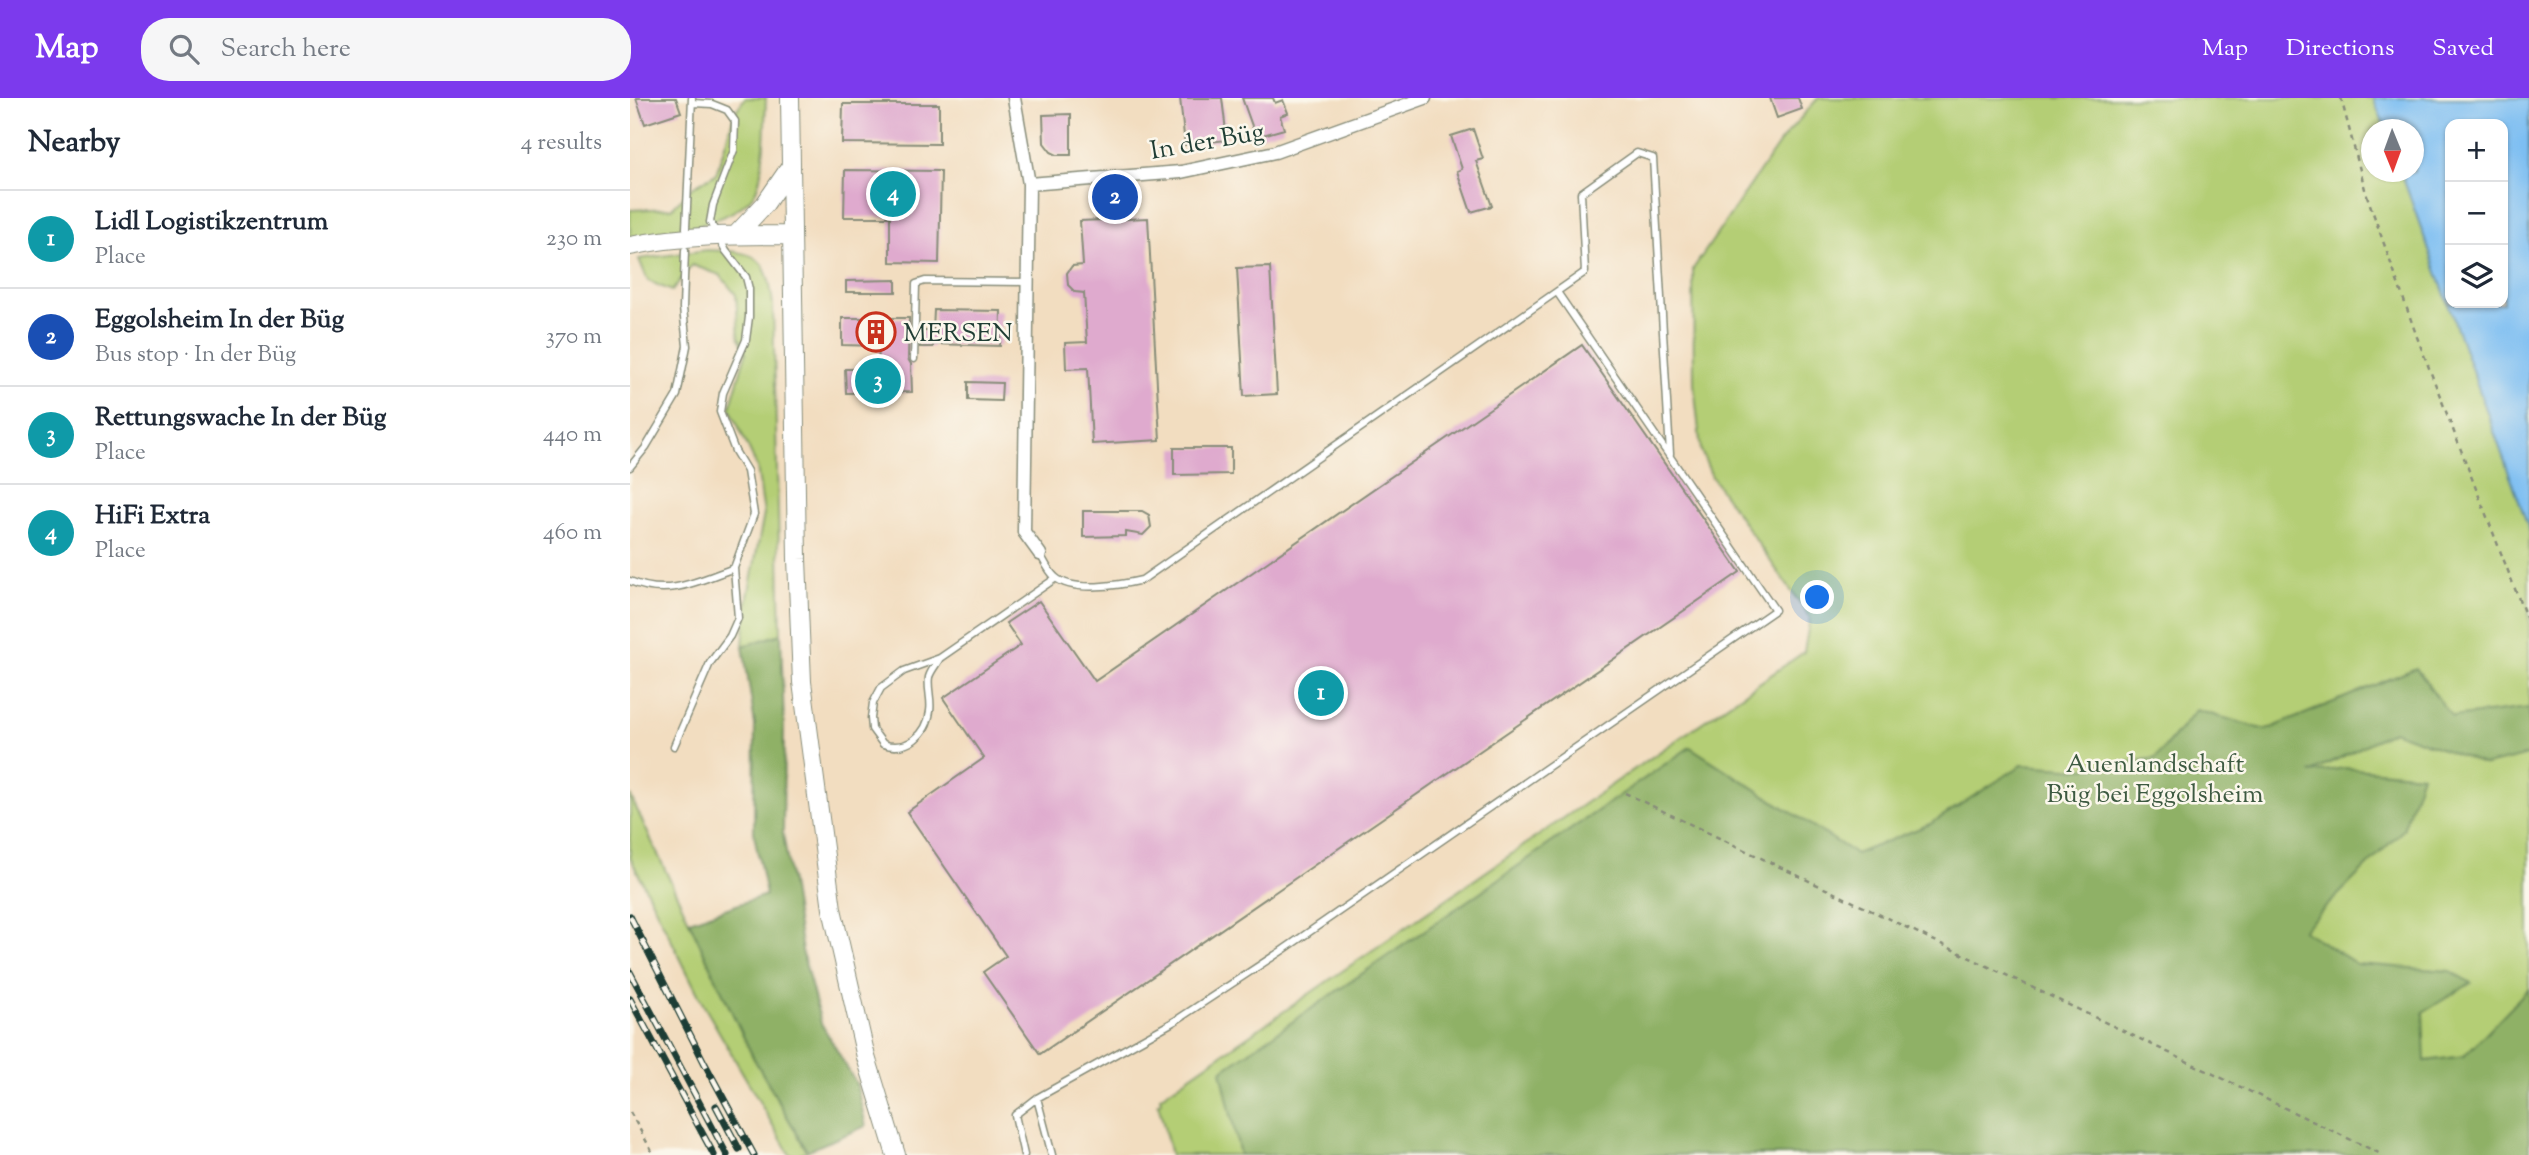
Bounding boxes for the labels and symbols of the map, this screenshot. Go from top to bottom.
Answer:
street label: In der Büg [1147,114,1267,171]
north arrow [2361,119,2424,182]
pin: 4 [870,168,916,220]
pin: 2 [1092,171,1138,223]
building icon: MERSEN [855,311,897,353]
place label: MERSEN [903,316,1013,353]
pin: 3 [855,355,901,407]
your location [1800,580,1834,614]
pin: 1 [1298,667,1344,719]
park label: Auenlandschaft Büg bei Eggolsheim [2046,747,2264,814]

